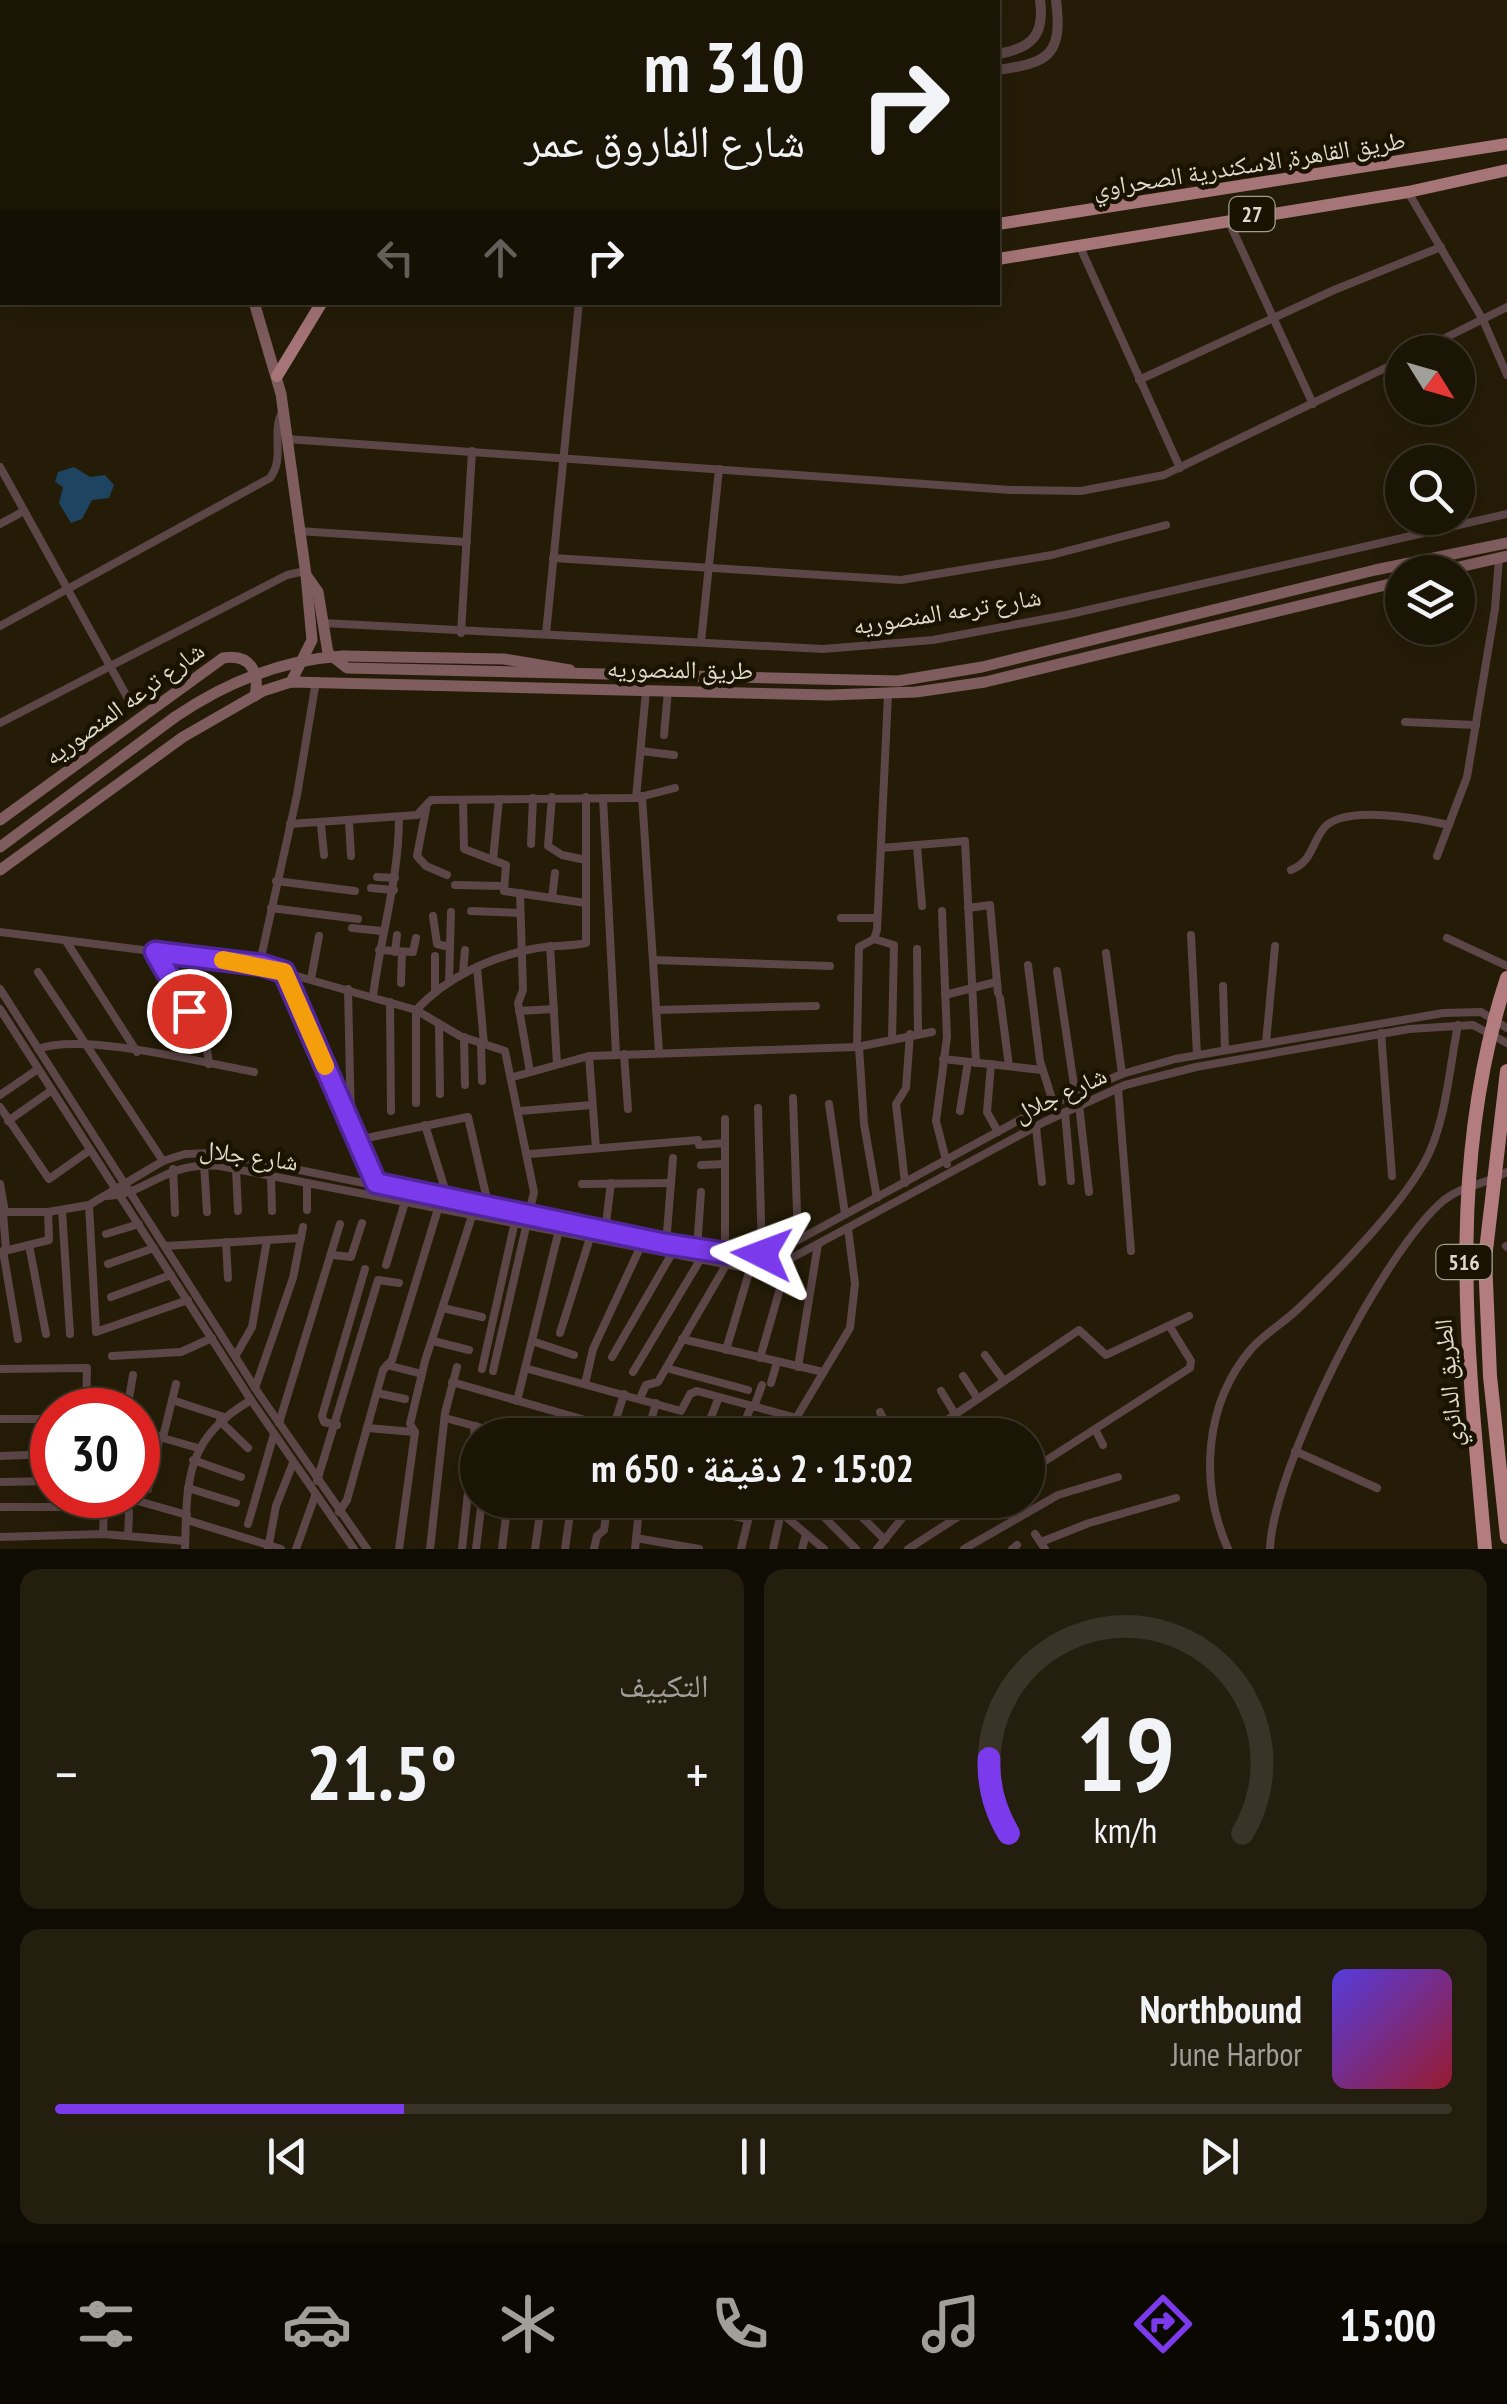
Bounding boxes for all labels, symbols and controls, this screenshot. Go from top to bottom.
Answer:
text: 310 m [644,21,805,111]
icon: right [840,40,970,170]
text: شارع الفاروق عمر [524,111,805,169]
street label: طريق القاهرة, الاسكندرية الصحراوي [1090,123,1408,209]
road number: 27 [1230,197,1274,231]
icon: left [368,230,423,285]
icon: ahead [473,230,528,285]
icon: right [578,230,633,285]
north arrow [1385,335,1475,425]
map controls [1385,335,1475,645]
button: search [1385,445,1475,535]
button: layers [1385,555,1475,645]
street label: شارع ترعه المنصوريه [851,580,1043,642]
street label: شارع ترعه المنصوريه [38,634,210,772]
street label: طريق المنصوريه [607,652,753,686]
pin [147,969,232,1054]
icon: arrive [162,984,217,1039]
street label: شارع جلال [1008,1059,1112,1129]
street label: شارع جلال [198,1132,300,1178]
position arrow [710,1202,814,1306]
road number: 516 [1436,1245,1492,1279]
street label: الطريق الدائري [1426,1317,1474,1448]
speed limit sign: 30 [30,1388,160,1518]
text: 15:02 · 2 دقيقة · 650 m [591,1443,914,1492]
text: التكييف [619,1664,709,1706]
text: 19 [1076,1685,1175,1820]
text: 21.5° [306,1724,457,1821]
text: − [55,1738,78,1809]
text: + [686,1738,708,1809]
text: km/h [1094,1807,1157,1853]
text: Northbound [1140,1984,1302,2033]
text: June Harbor [1171,2033,1302,2075]
icon: previous [260,2129,315,2184]
icon: pause [726,2129,781,2184]
icon: next [1192,2129,1247,2184]
icon: filters [71,2289,141,2359]
icon: car [282,2289,352,2359]
icon: climate [493,2289,563,2359]
icon: phone [705,2289,775,2359]
icon: music [916,2289,986,2359]
icon: directions [1128,2289,1198,2359]
text: 15:00 [1339,2295,1436,2353]

